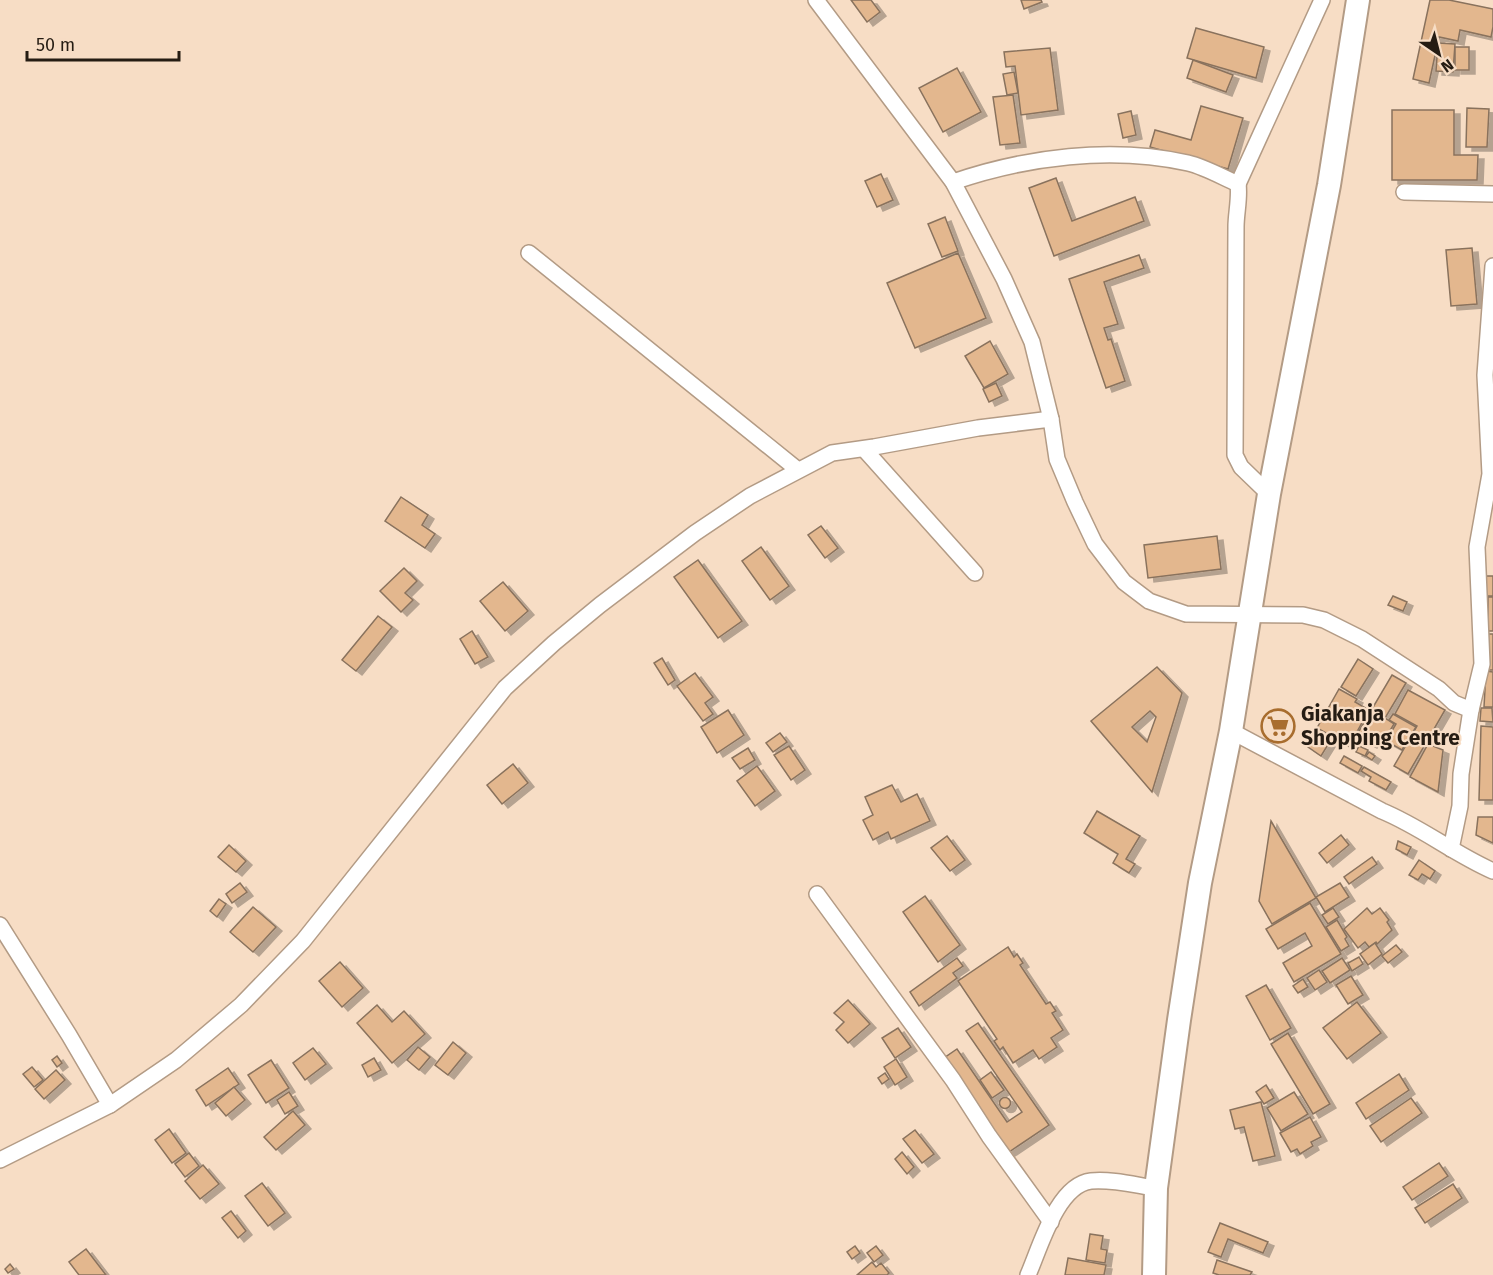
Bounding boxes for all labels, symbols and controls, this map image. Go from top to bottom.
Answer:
scale bar [27,24,178,62]
north arrow [1409,24,1469,84]
text: 50 m [36,34,75,56]
text: N [1438,55,1457,77]
place label: Giakanja Shopping Centre [1301,701,1460,751]
supermarket icon: Giakanja Shopping Centre [1260,708,1296,744]

